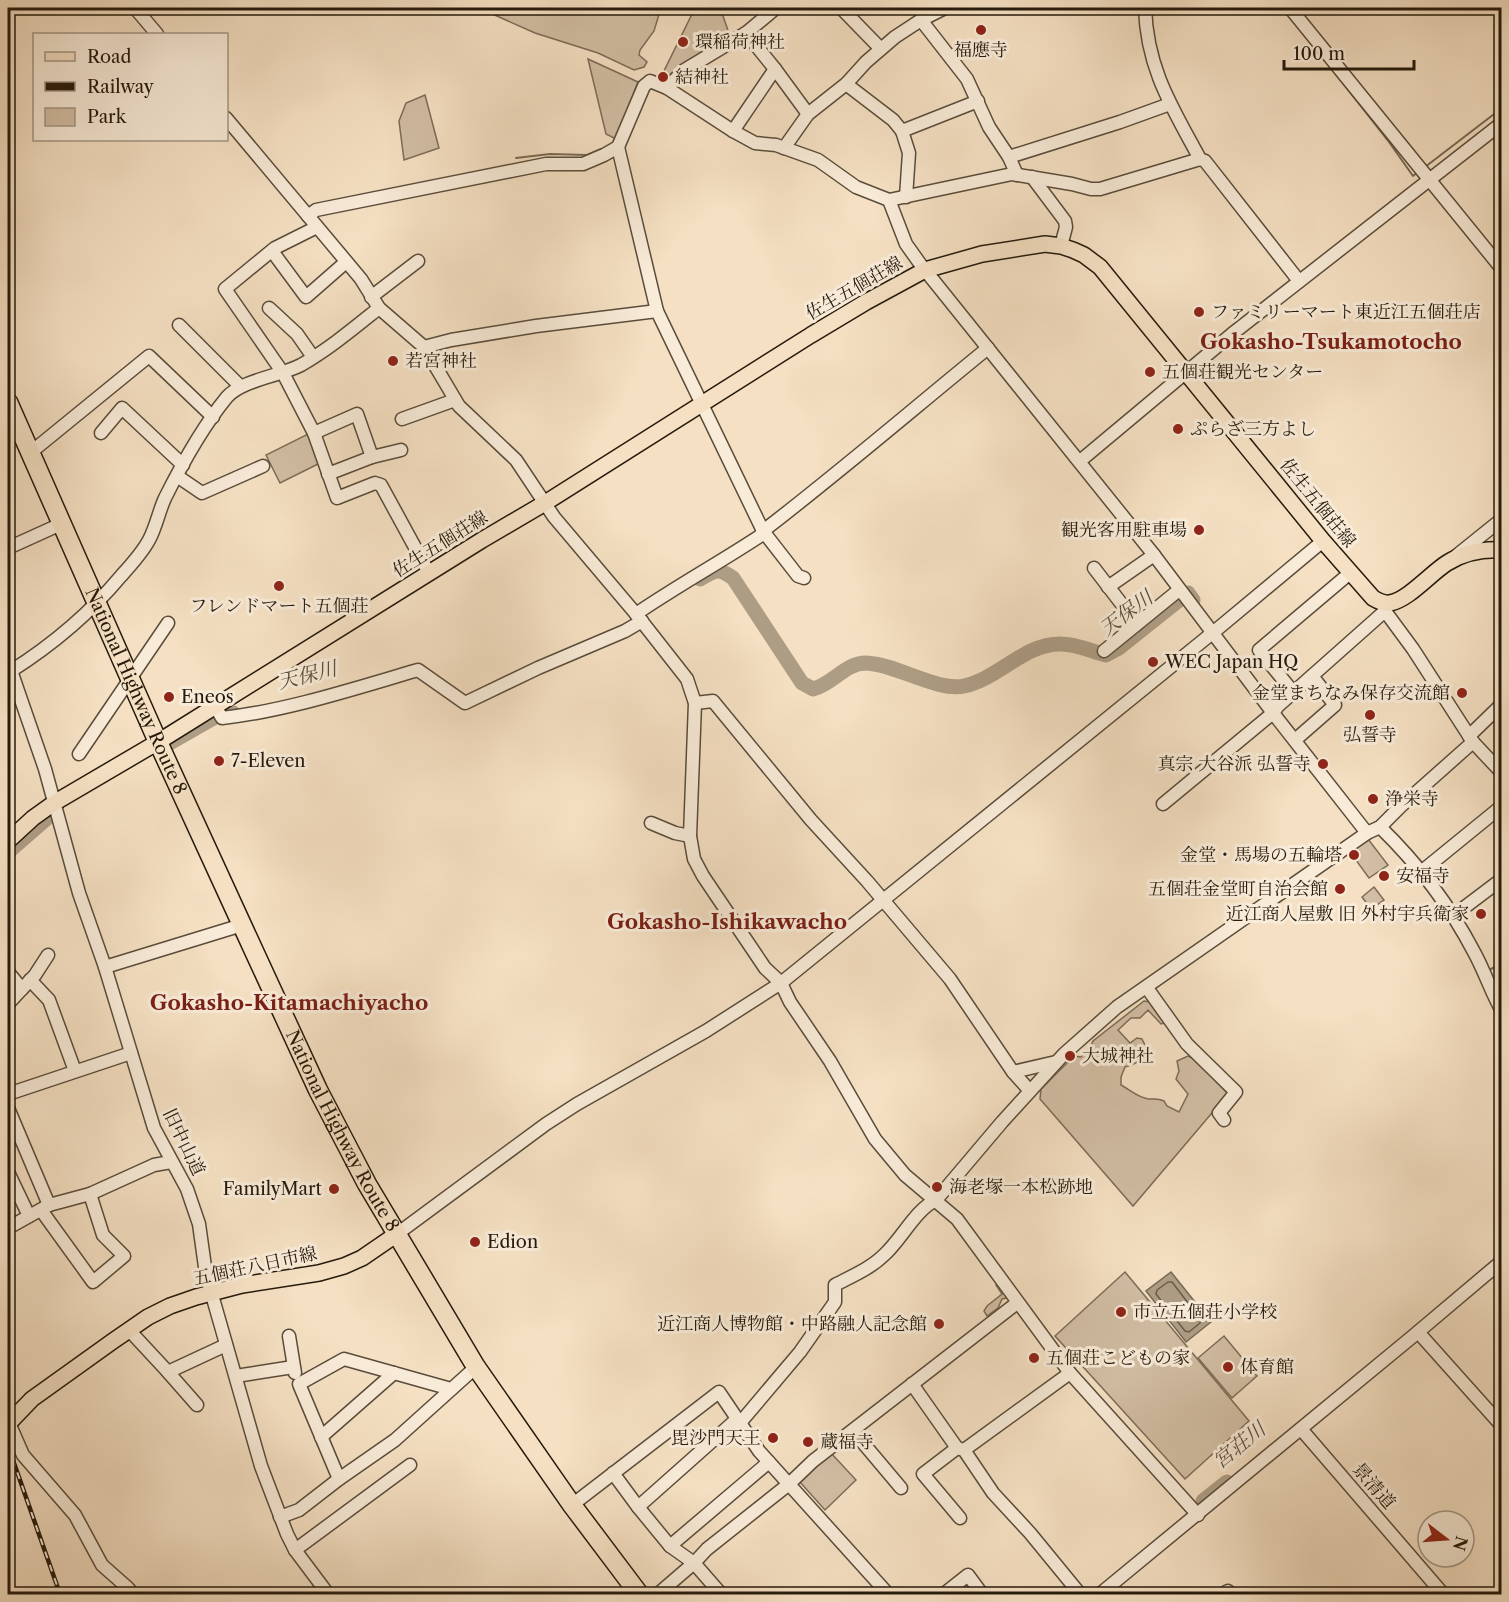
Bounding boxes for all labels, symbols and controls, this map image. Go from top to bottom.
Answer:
marker: 福應寺 [974,23,988,37]
place label: 環稲荷神社 [695,31,785,53]
legend [33,33,228,141]
scale bar [1284,33,1414,71]
marker: 環稲荷神社 [676,35,690,49]
place label: 福應寺 [954,39,1008,61]
text: 100 m [1293,43,1345,65]
text: Road [87,46,132,68]
place label: 結神社 [675,66,729,88]
marker: 結神社 [656,70,670,84]
text: Railway [87,76,155,98]
text: Park [87,106,128,128]
street label: 佐生五個荘線 [802,251,906,325]
place label: ファミリーマート東近江五個荘店 [1211,301,1481,323]
marker: ファミリーマート東近江五個荘店 [1192,305,1206,319]
district label: Gokasho-Tsukamotocho [1200,329,1462,354]
place label: 若宮神社 [405,350,477,372]
marker: 若宮神社 [386,354,400,368]
place label: 五個荘観光センター [1162,361,1323,383]
marker: 五個荘観光センター [1143,365,1157,379]
place label: ぷらざ三方よし [1190,418,1316,440]
marker: ぷらざ三方よし [1171,422,1185,436]
street label: 佐生五個荘線 [1275,454,1361,552]
street label: 佐生五個荘線 [388,506,492,582]
place label: 観光客用駐車場 [1061,519,1187,541]
marker: 観光客用駐車場 [1192,523,1206,537]
marker: フレンドマート五個荘 [272,579,286,593]
street label: National Highway Route 8 [80,584,191,798]
water label: 天保川 [1095,584,1159,641]
place label: フレンドマート五個荘 [190,595,368,617]
place label: WEC Japan HQ [1164,651,1298,673]
marker: WEC Japan HQ [1146,655,1160,669]
water label: 天保川 [275,656,341,694]
place label: 金堂まちなみ保存交流館 [1252,682,1450,704]
place label: Eneos [181,686,234,708]
marker: 金堂まちなみ保存交流館 [1455,686,1469,700]
marker: Eneos [162,690,176,704]
marker: 弘誓寺 [1363,708,1377,722]
place label: 弘誓寺 [1343,724,1397,746]
place label: 7-Eleven [231,750,306,772]
place label: 真宗 大谷派 弘誓寺 [1157,753,1311,775]
marker: 7-Eleven [212,754,226,768]
marker: 真宗 大谷派 弘誓寺 [1316,757,1330,771]
place label: 浄栄寺 [1385,788,1439,810]
marker: 浄栄寺 [1366,792,1380,806]
place label: 金堂・馬場の五輪塔 [1180,844,1342,866]
marker: 金堂・馬場の五輪塔 [1347,848,1361,862]
place label: 安福寺 [1396,865,1450,887]
marker: 安福寺 [1377,869,1391,883]
place label: 五個荘金堂町自治会館 [1148,878,1328,900]
marker: 五個荘金堂町自治会館 [1333,882,1347,896]
place label: 近江商人屋敷 旧 外村宇兵衛家 [1225,903,1469,925]
marker: 近江商人屋敷 旧 外村宇兵衛家 [1474,907,1488,921]
district label: Gokasho-Ishikawacho [607,909,847,934]
district label: Gokasho-Kitamachiyacho [150,990,428,1015]
street label: National Highway Route 8 [281,1027,404,1235]
place label: 大城神社 [1082,1045,1154,1067]
marker: 大城神社 [1063,1049,1077,1063]
street label: 旧中山道 [158,1105,210,1179]
place label: 海老塚一本松跡地 [949,1176,1093,1198]
place label: FamilyMart [223,1178,323,1200]
marker: 海老塚一本松跡地 [930,1180,944,1194]
marker: FamilyMart [327,1182,341,1196]
place label: Edion [487,1231,538,1253]
marker: Edion [468,1235,482,1249]
street label: 五個荘八日市線 [191,1242,319,1290]
place label: 市立五個荘小学校 [1133,1301,1277,1323]
marker: 市立五個荘小学校 [1114,1305,1128,1319]
place label: 近江商人博物館・中路融人記念館 [657,1313,927,1335]
marker: 近江商人博物館・中路融人記念館 [932,1317,946,1331]
place label: 五個荘こどもの家 [1046,1347,1190,1369]
marker: 五個荘こどもの家 [1027,1351,1041,1365]
place label: 体育館 [1240,1356,1294,1378]
marker: 体育館 [1221,1360,1235,1374]
water label: 宮荘川 [1208,1416,1271,1473]
place label: 毘沙門天王 [671,1427,761,1449]
marker: 毘沙門天王 [766,1431,780,1445]
place label: 蔵福寺 [820,1431,874,1453]
marker: 蔵福寺 [801,1435,815,1449]
street label: 景清道 [1348,1458,1400,1514]
north arrow [1416,1509,1476,1569]
text: N [1449,1534,1472,1553]

